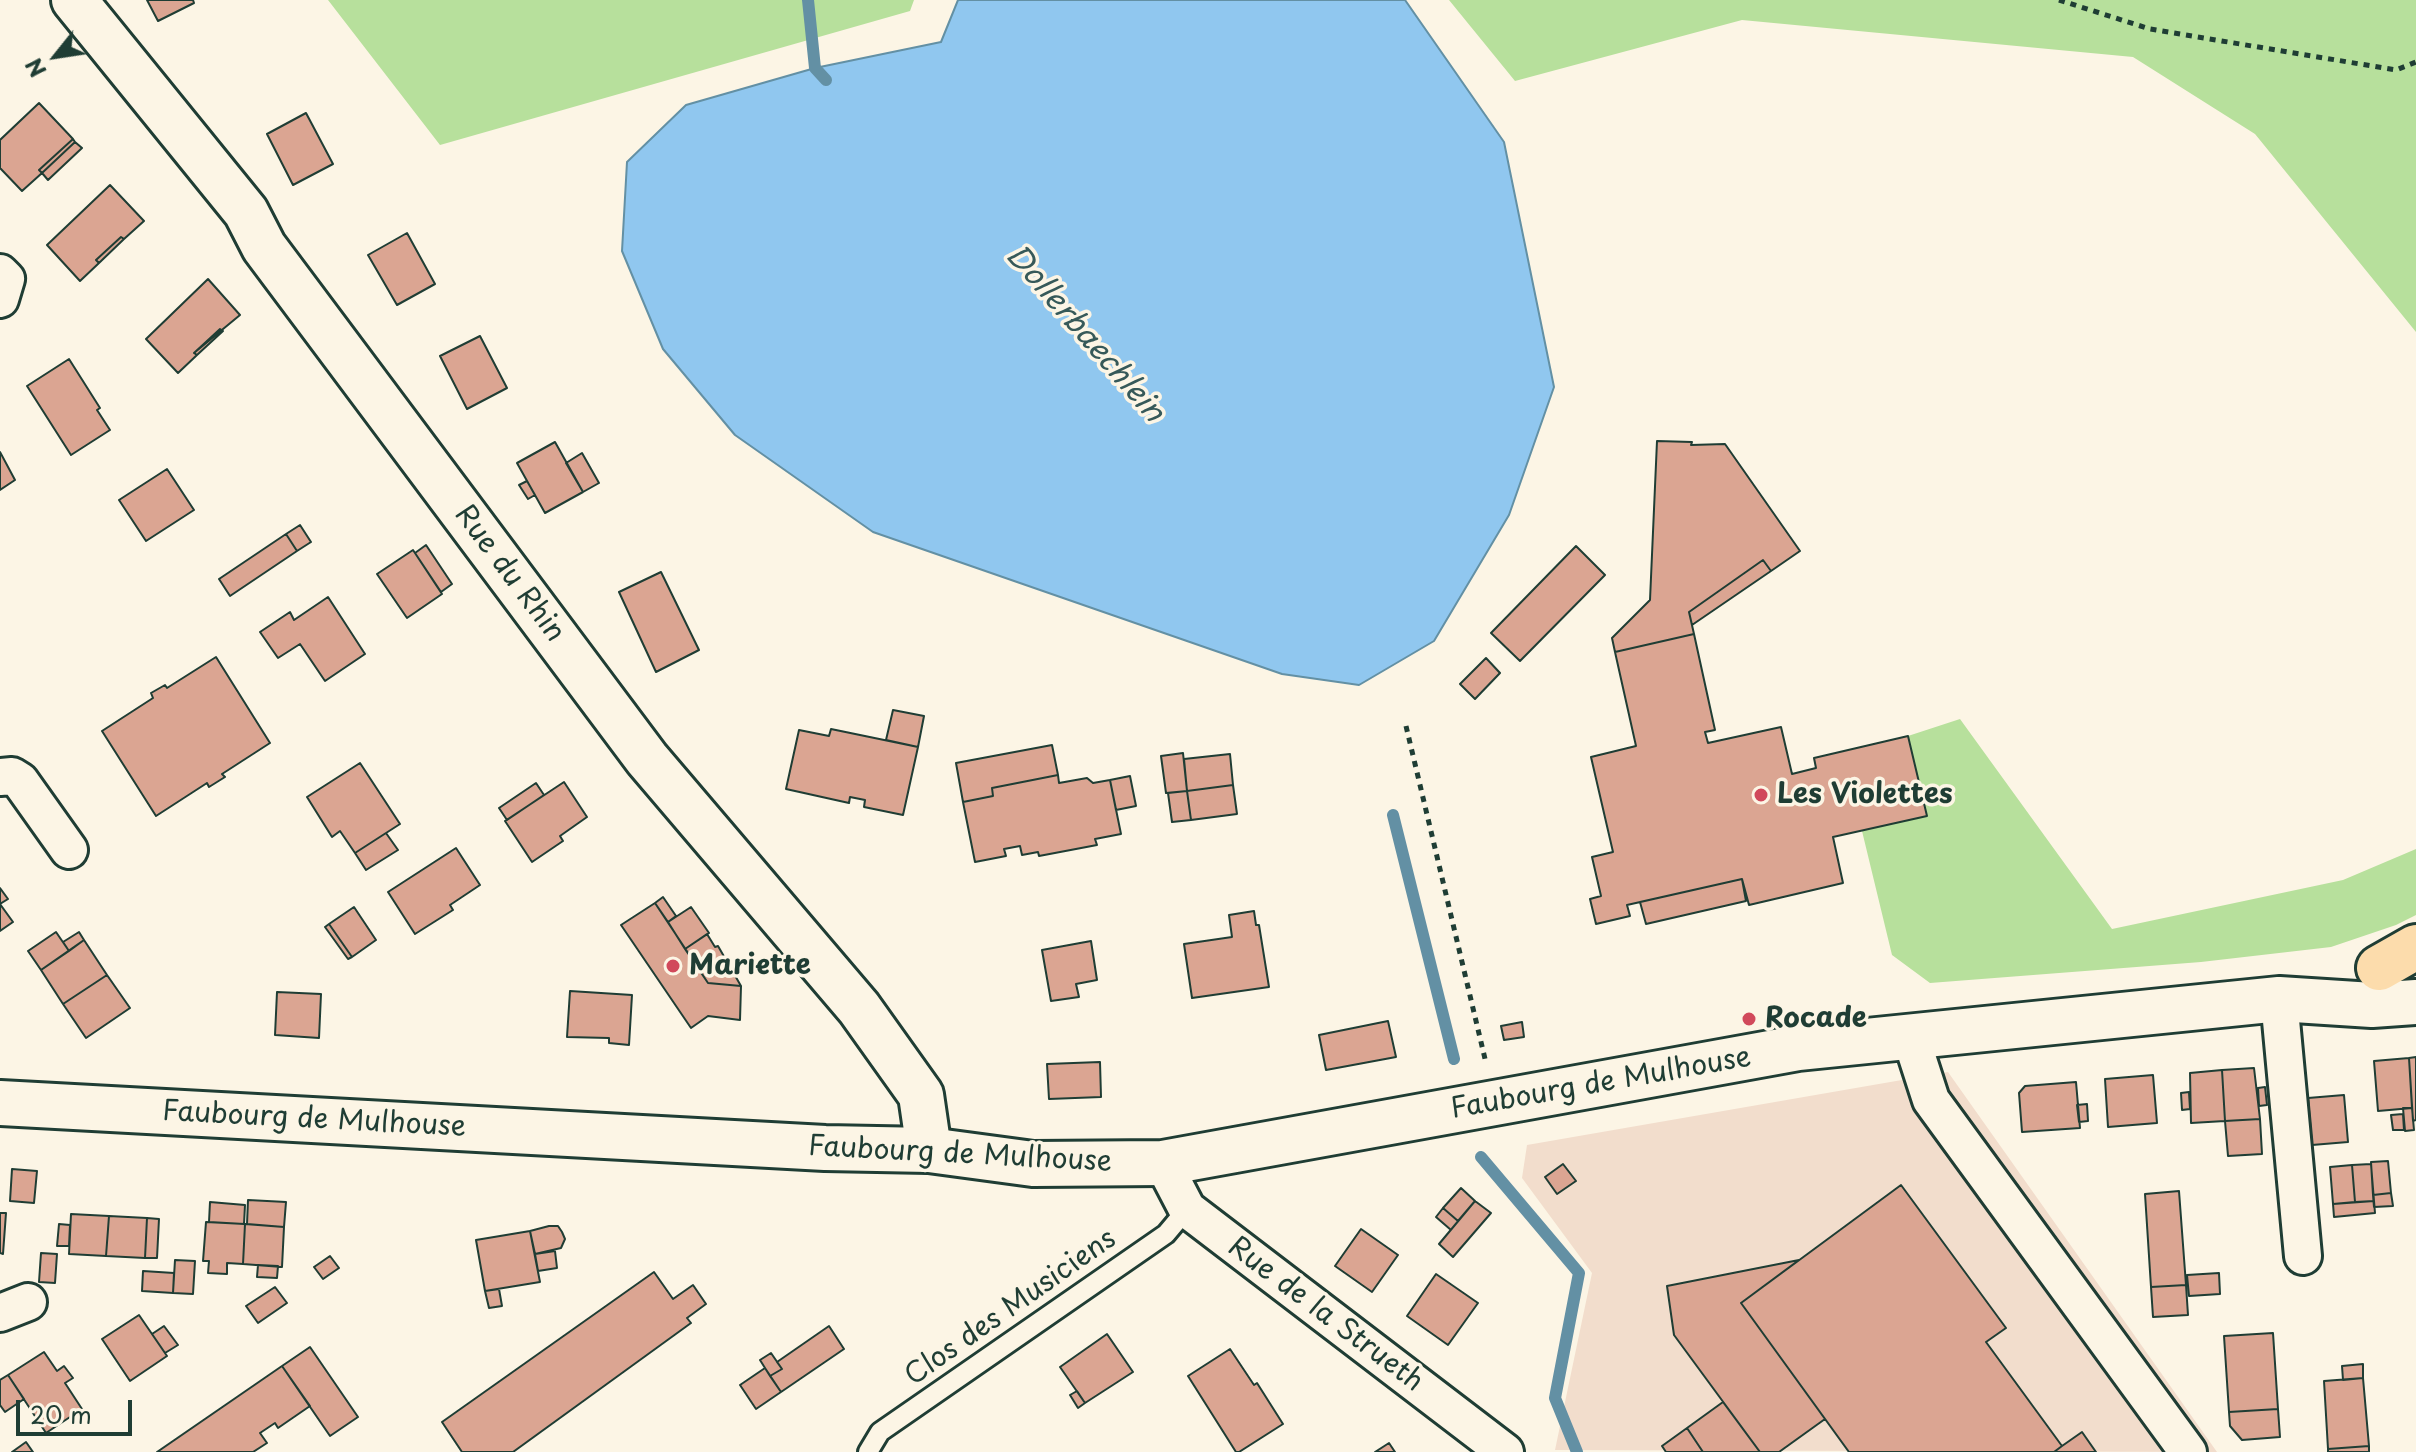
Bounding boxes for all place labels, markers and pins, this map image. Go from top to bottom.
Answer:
place label: Les Violettes [1777,778,1953,812]
marker: Les Violettes [1752,786,1770,804]
place label: Mariette [689,949,811,983]
marker: Mariette [664,957,682,975]
place label: Rocade [1765,1002,1867,1036]
marker: Rocade [1740,1010,1758,1028]

